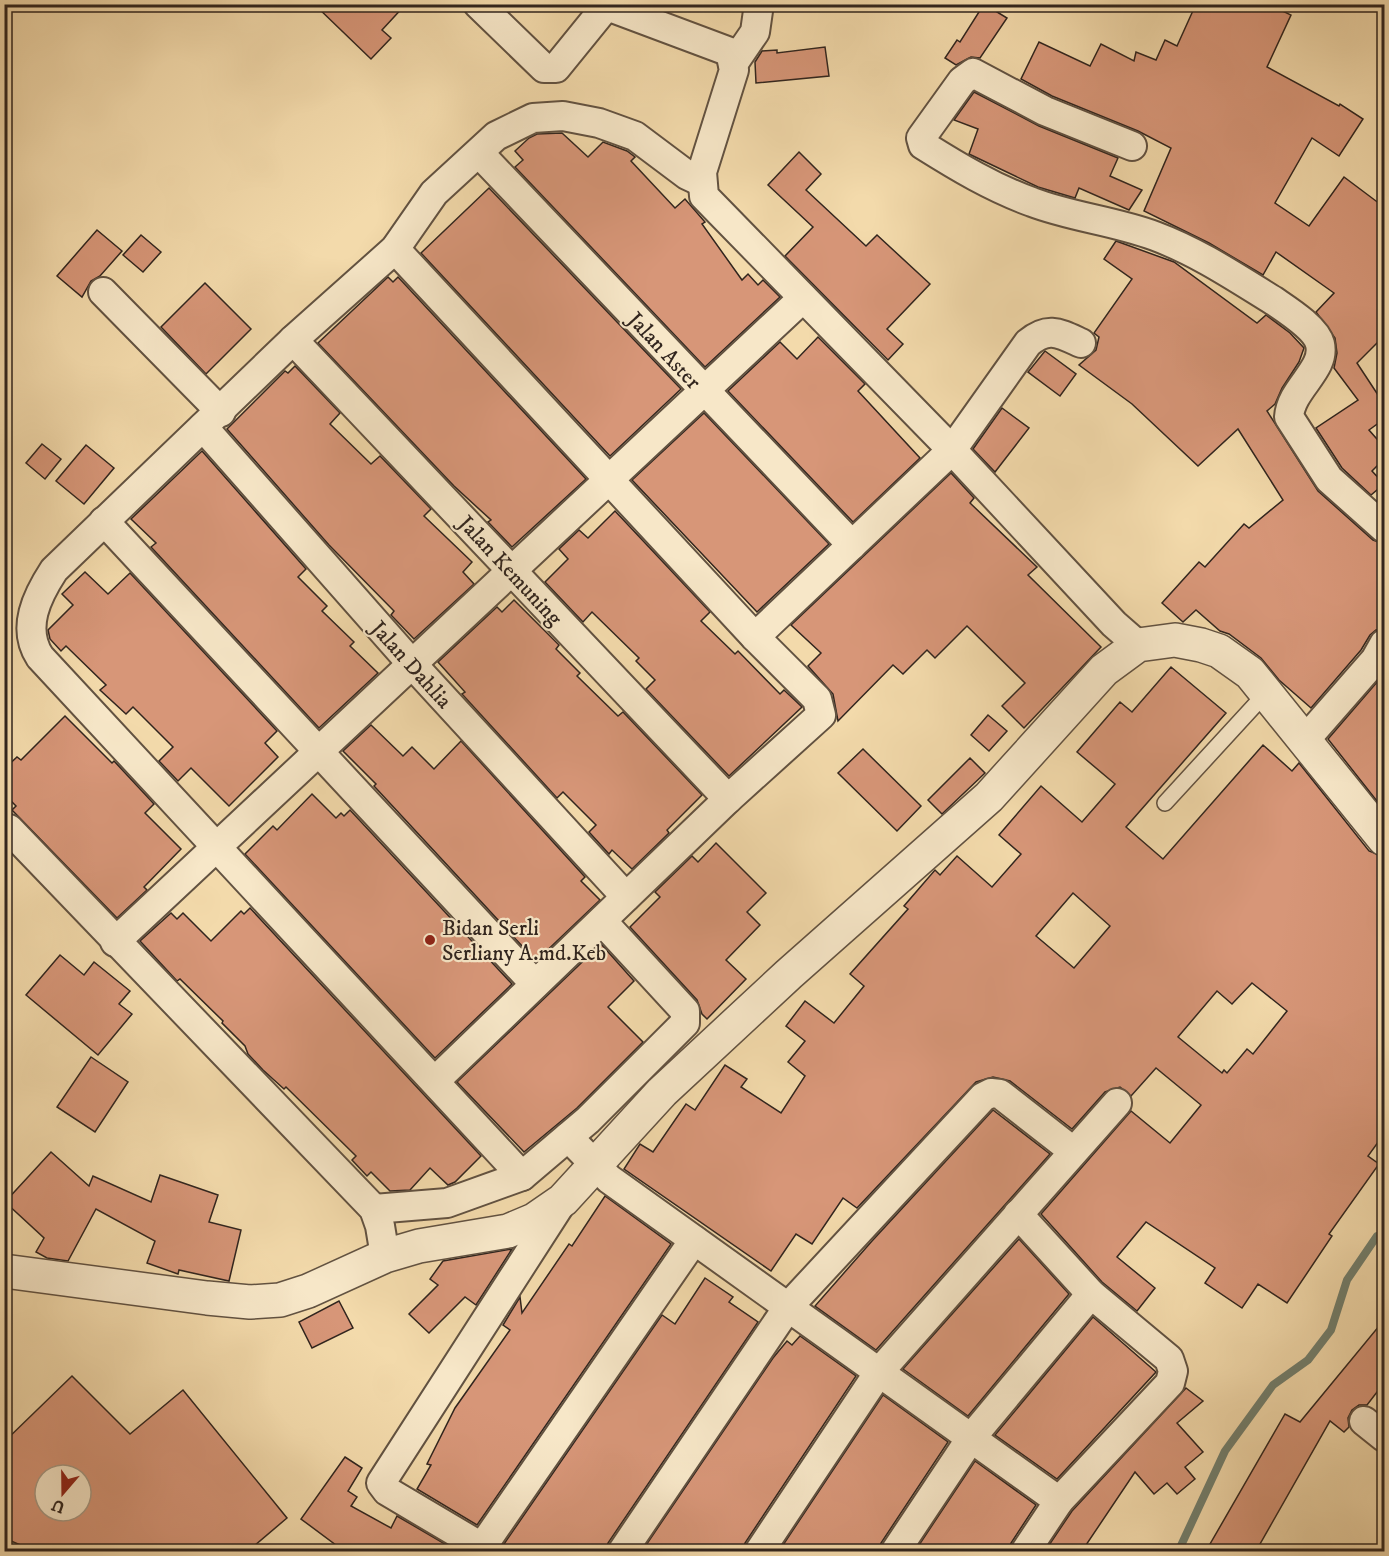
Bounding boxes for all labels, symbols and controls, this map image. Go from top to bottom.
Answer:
street label: Jalan Aster [620,305,707,396]
street label: Jalan Kemuning [451,509,568,632]
street label: Jalan Dahlia [363,614,458,715]
place label: Bidan Serli Serliany A.md.Keb [442,915,606,967]
marker: Bidan Serli Serliany A.md.Keb [423,933,437,947]
north arrow [33,1463,93,1523]
text: U [48,1494,67,1518]

